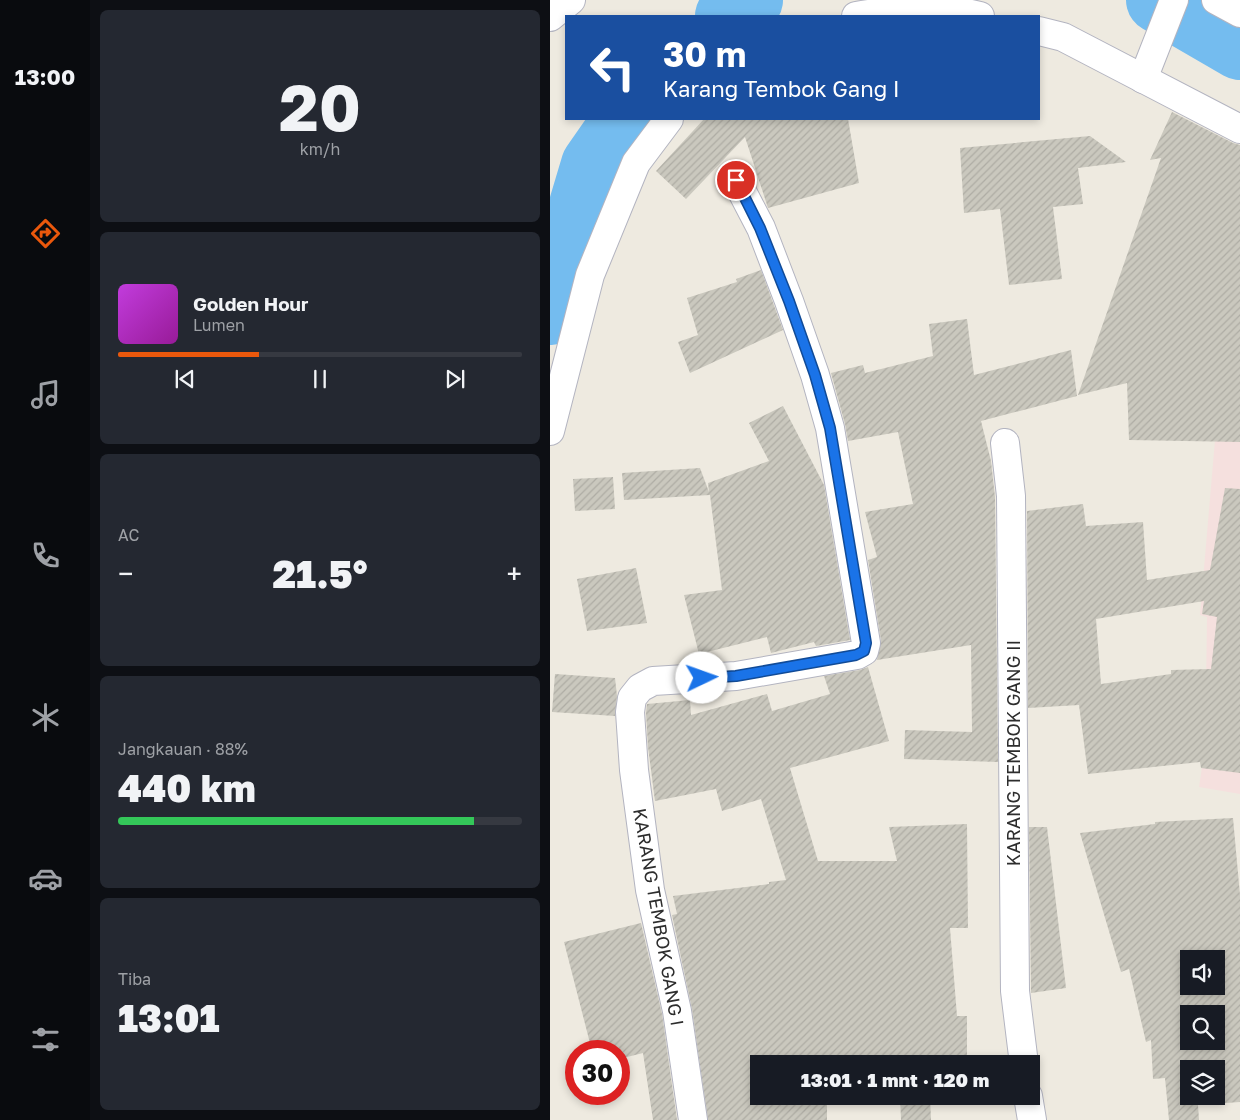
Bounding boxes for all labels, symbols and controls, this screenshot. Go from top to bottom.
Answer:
text: 30 m [663,33,746,75]
icon: left [580,35,645,100]
text: 13:00 [15,63,75,90]
text: 20 [279,67,361,145]
text: Karang Tembok Gang I [663,75,900,102]
text: km/h [300,139,340,159]
pin [715,159,757,201]
icon: arrive [722,166,750,194]
icon: directions [28,216,63,251]
text: Golden Hour [193,292,308,315]
text: Lumen [193,315,245,335]
icon: previous [171,365,199,393]
icon: pause [306,365,334,393]
icon: next [441,365,469,393]
icon: music [28,377,63,412]
text: AC [118,525,139,545]
icon: phone [28,538,63,573]
text: 21.5° [273,551,367,596]
text: − [118,557,133,590]
text: + [507,557,522,590]
street label: KARANG TEMBOK GANG II [1002,640,1024,866]
position arrow [675,651,727,703]
icon: climate [28,700,63,735]
text: Jangkauan · 88% [118,739,248,759]
text: 440 km [118,765,256,810]
street label: KARANG TEMBOK GANG I [629,806,689,1028]
icon: car [28,861,63,896]
map controls [1180,950,1225,1105]
button: sound [1180,950,1225,995]
text: Tiba [118,969,151,989]
text: 13:01 [118,995,220,1040]
button: search [1180,1005,1225,1050]
icon: filters [28,1022,63,1057]
speed limit sign: 30 [565,1040,630,1105]
button: layers [1180,1060,1225,1105]
text: 13:01 · 1 mnt · 120 m [801,1068,989,1091]

